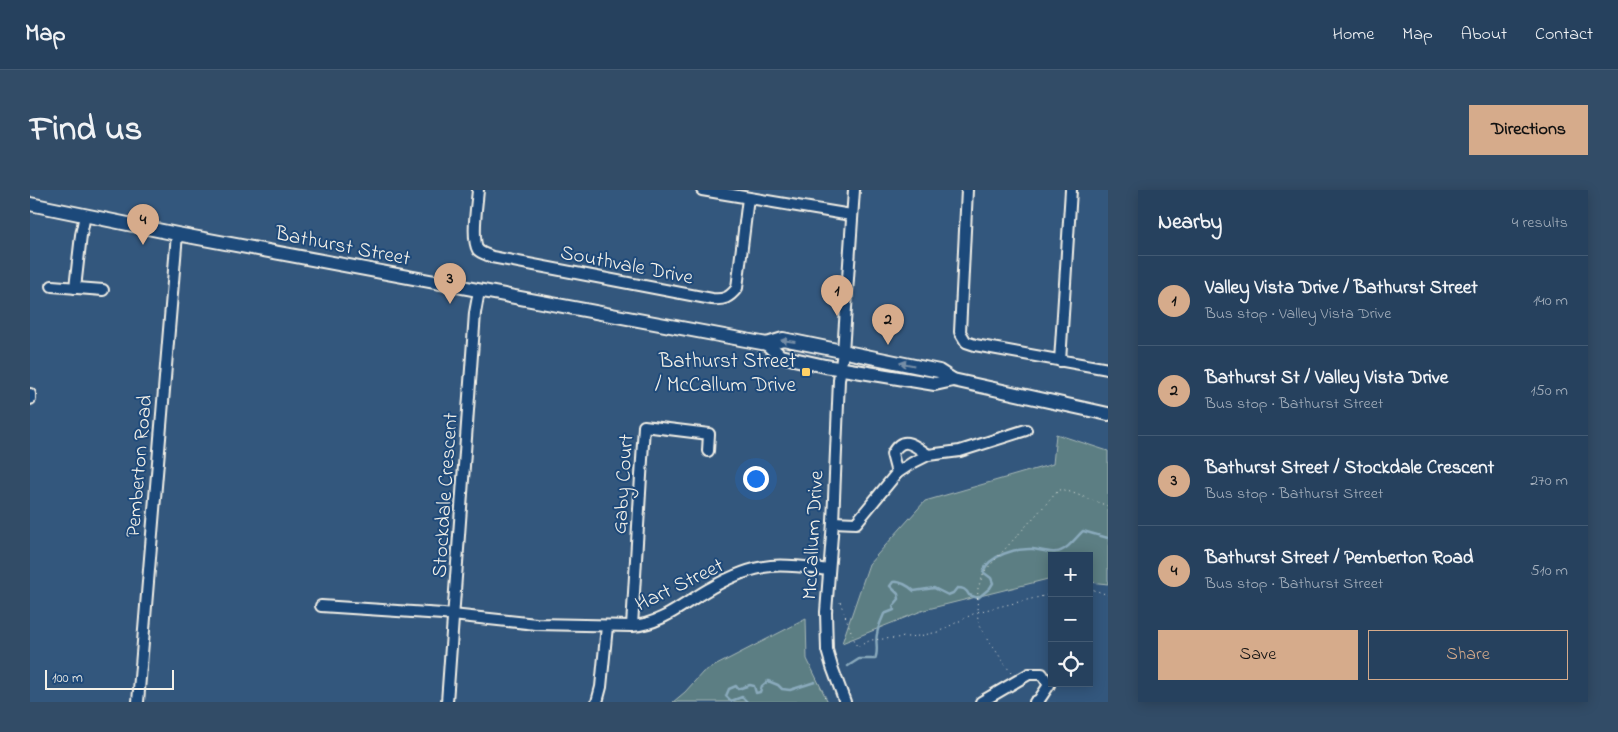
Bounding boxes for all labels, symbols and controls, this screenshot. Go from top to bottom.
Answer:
text: Map [25,17,66,52]
text: Home [1333,22,1374,48]
text: Map [1402,22,1433,48]
text: About [1461,22,1507,48]
text: Contact [1535,22,1593,48]
text: Find us [30,105,142,156]
button: Directions [1469,105,1588,155]
pin: 4 [127,204,159,245]
text: Nearby [1158,208,1222,238]
text: 4 results [1512,211,1568,235]
street label: Bathurst Street [272,219,413,275]
street label: Southvale Drive [558,238,696,294]
pin: 3 [434,263,466,304]
pin: 1 [821,275,853,316]
text: Valley Vista Drive / Bathurst Street [1205,275,1478,302]
text: 1 [1171,289,1177,313]
text: 140 m [1533,289,1568,313]
text: Bus stop · Valley Vista Drive [1205,302,1391,326]
pin: 2 [872,304,904,345]
one-way arrow [779,337,795,345]
place label: Bathurst Street / McCallum Drive [655,347,797,401]
one-way arrow [899,360,915,368]
text: Bathurst St / Valley Vista Drive [1205,365,1448,392]
marker: Bathurst Street / McCallum Drive [800,366,812,378]
text: 2 [1170,379,1178,403]
text: 150 m [1530,379,1568,403]
text: Bus stop · Bathurst Street [1205,392,1383,416]
street label: Pemberton Road [119,394,161,539]
street label: Stockdale Crescent [425,411,467,579]
street label: Gaby Court [606,433,644,535]
text: Bathurst Street / Stockdale Crescent [1205,455,1494,482]
your location [743,466,769,492]
street label: McCallum Drive [796,469,832,600]
text: 3 [1171,469,1177,493]
text: 270 m [1530,469,1568,493]
text: Bus stop · Bathurst Street [1205,482,1383,506]
text: Bathurst Street / Pemberton Road [1205,545,1474,572]
street label: Hart Street [630,551,729,620]
map controls [1048,552,1093,687]
button: + [1048,552,1093,597]
text: 4 [1171,559,1177,583]
text: 510 m [1530,559,1568,583]
text: Bus stop · Bathurst Street [1205,572,1383,596]
button: − [1048,597,1093,642]
button: Save [1158,630,1358,680]
button: Share [1368,630,1568,680]
button: locate [1048,642,1093,687]
scale bar [45,667,174,690]
text: 100 m [52,668,83,689]

